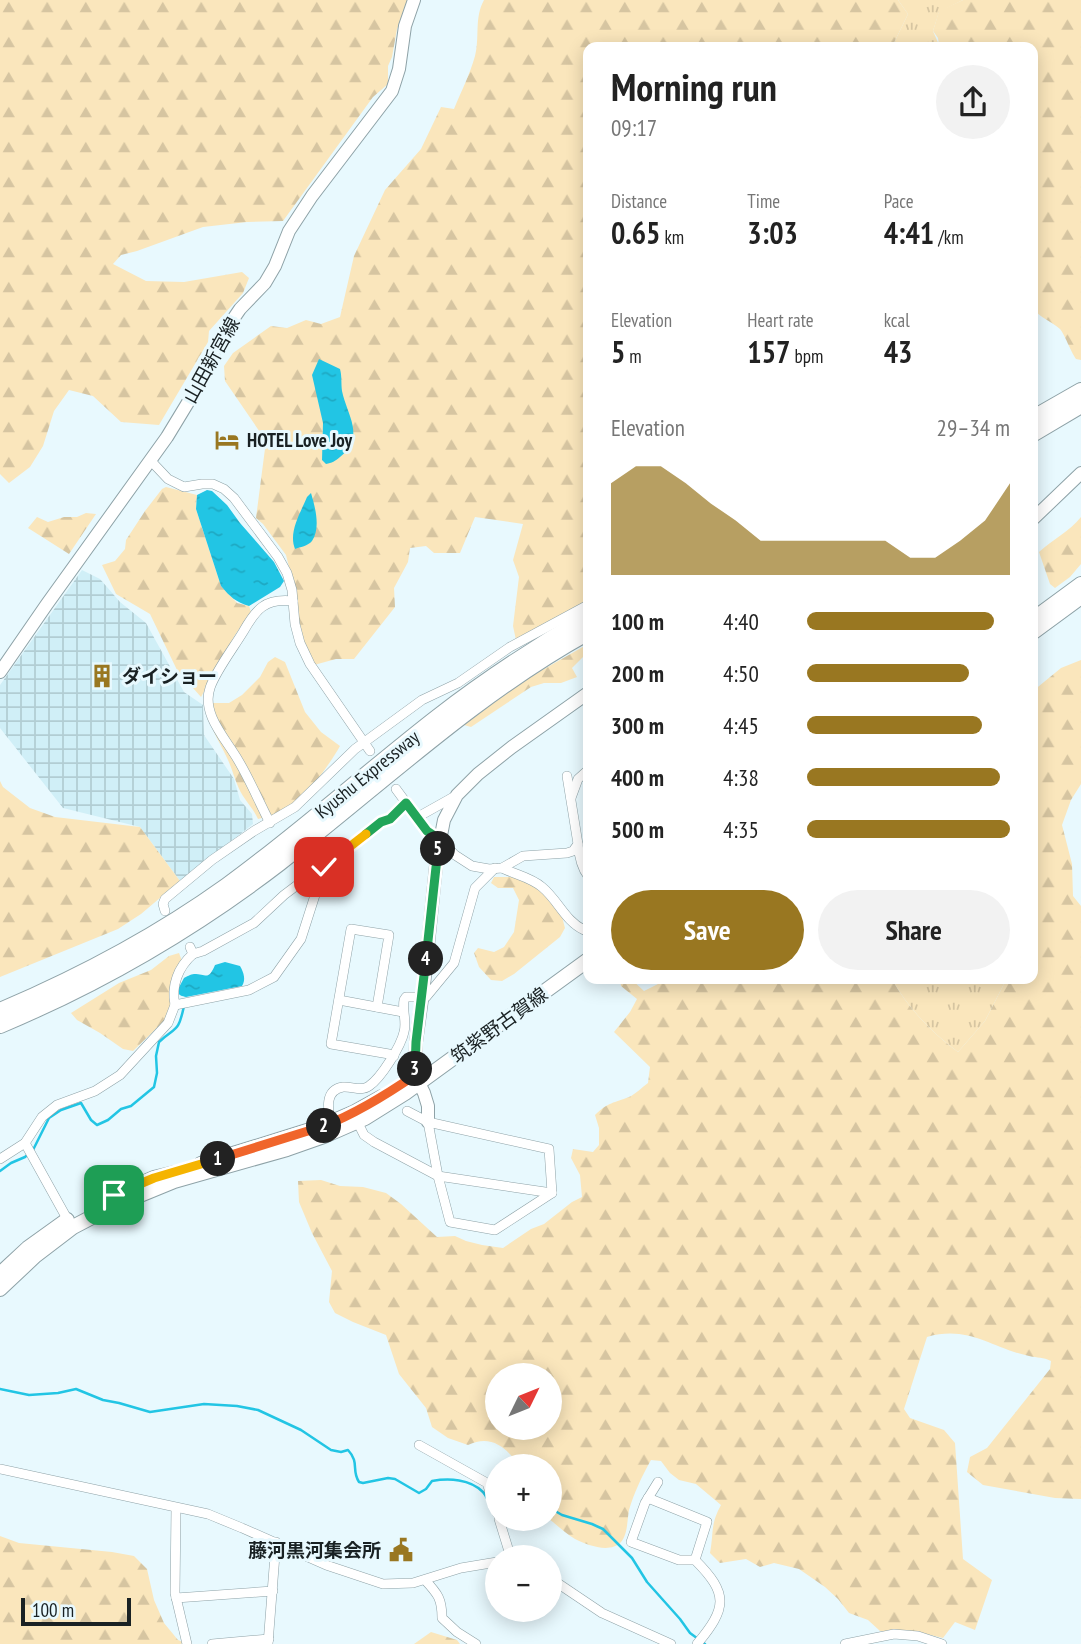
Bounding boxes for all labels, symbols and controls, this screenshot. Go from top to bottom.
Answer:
text: Morning run [611,62,777,111]
button: share [936,65,1010,139]
text: 09:17 [611,113,657,142]
text: Distance [611,189,667,213]
text: Time [747,189,780,213]
text: Pace [884,189,914,213]
text: 0.65 [611,213,660,252]
text: 3:03 [747,213,798,252]
text: 4:41 [884,213,934,252]
text: km [660,225,684,249]
text: /km [934,225,964,249]
text: Elevation [611,308,672,332]
text: Heart rate [747,308,814,332]
text: kcal [884,308,910,332]
street label: 山田新宮線 [177,313,245,407]
text: 5 [611,332,625,371]
text: 157 [747,332,790,371]
text: 43 [884,332,912,371]
text: m [625,344,642,368]
text: bpm [790,344,823,368]
text: Elevation [611,413,685,442]
text: 29–34 m [937,413,1010,442]
hotel icon: HOTEL Love Joy [213,426,241,454]
place label: HOTEL Love Joy [247,428,352,452]
text: 100 m [611,607,664,636]
text: 4:40 [723,607,759,636]
text: 200 m [611,659,664,688]
text: 4:50 [723,659,759,688]
building icon: ダイショー [88,662,116,690]
place label: ダイショー [122,664,217,688]
text: 300 m [611,711,664,740]
text: 4:45 [723,711,759,740]
street label: Kyushu Expressway [310,724,425,823]
text: 400 m [611,763,664,792]
text: 4:38 [723,763,759,792]
text: 500 m [611,815,664,844]
text: 4:35 [723,815,759,844]
pin: 5 [420,832,456,866]
text: 5 [433,836,442,860]
pin [294,837,354,897]
icon: check [305,848,343,886]
button: Save [611,890,804,970]
button: Share [818,890,1010,970]
pin: 4 [408,942,444,976]
text: 4 [421,946,430,970]
street label: 筑紫野古賀線 [446,982,552,1068]
pin: 3 [398,1052,432,1086]
text: 3 [410,1056,419,1080]
pin: 2 [306,1108,342,1144]
text: 2 [319,1113,328,1137]
pin: 1 [200,1142,235,1176]
text: 1 [213,1146,222,1170]
pin [84,1165,144,1225]
icon: arrive [95,1176,133,1214]
north arrow [485,1363,562,1440]
map controls [485,1363,562,1622]
button: + [485,1454,562,1531]
public building icon: 藤河黒河集会所 [387,1536,415,1564]
place label: 藤河黒河集会所 [248,1538,381,1562]
button: − [485,1545,562,1622]
scale bar [21,1595,131,1627]
text: 100 m [32,1598,74,1622]

